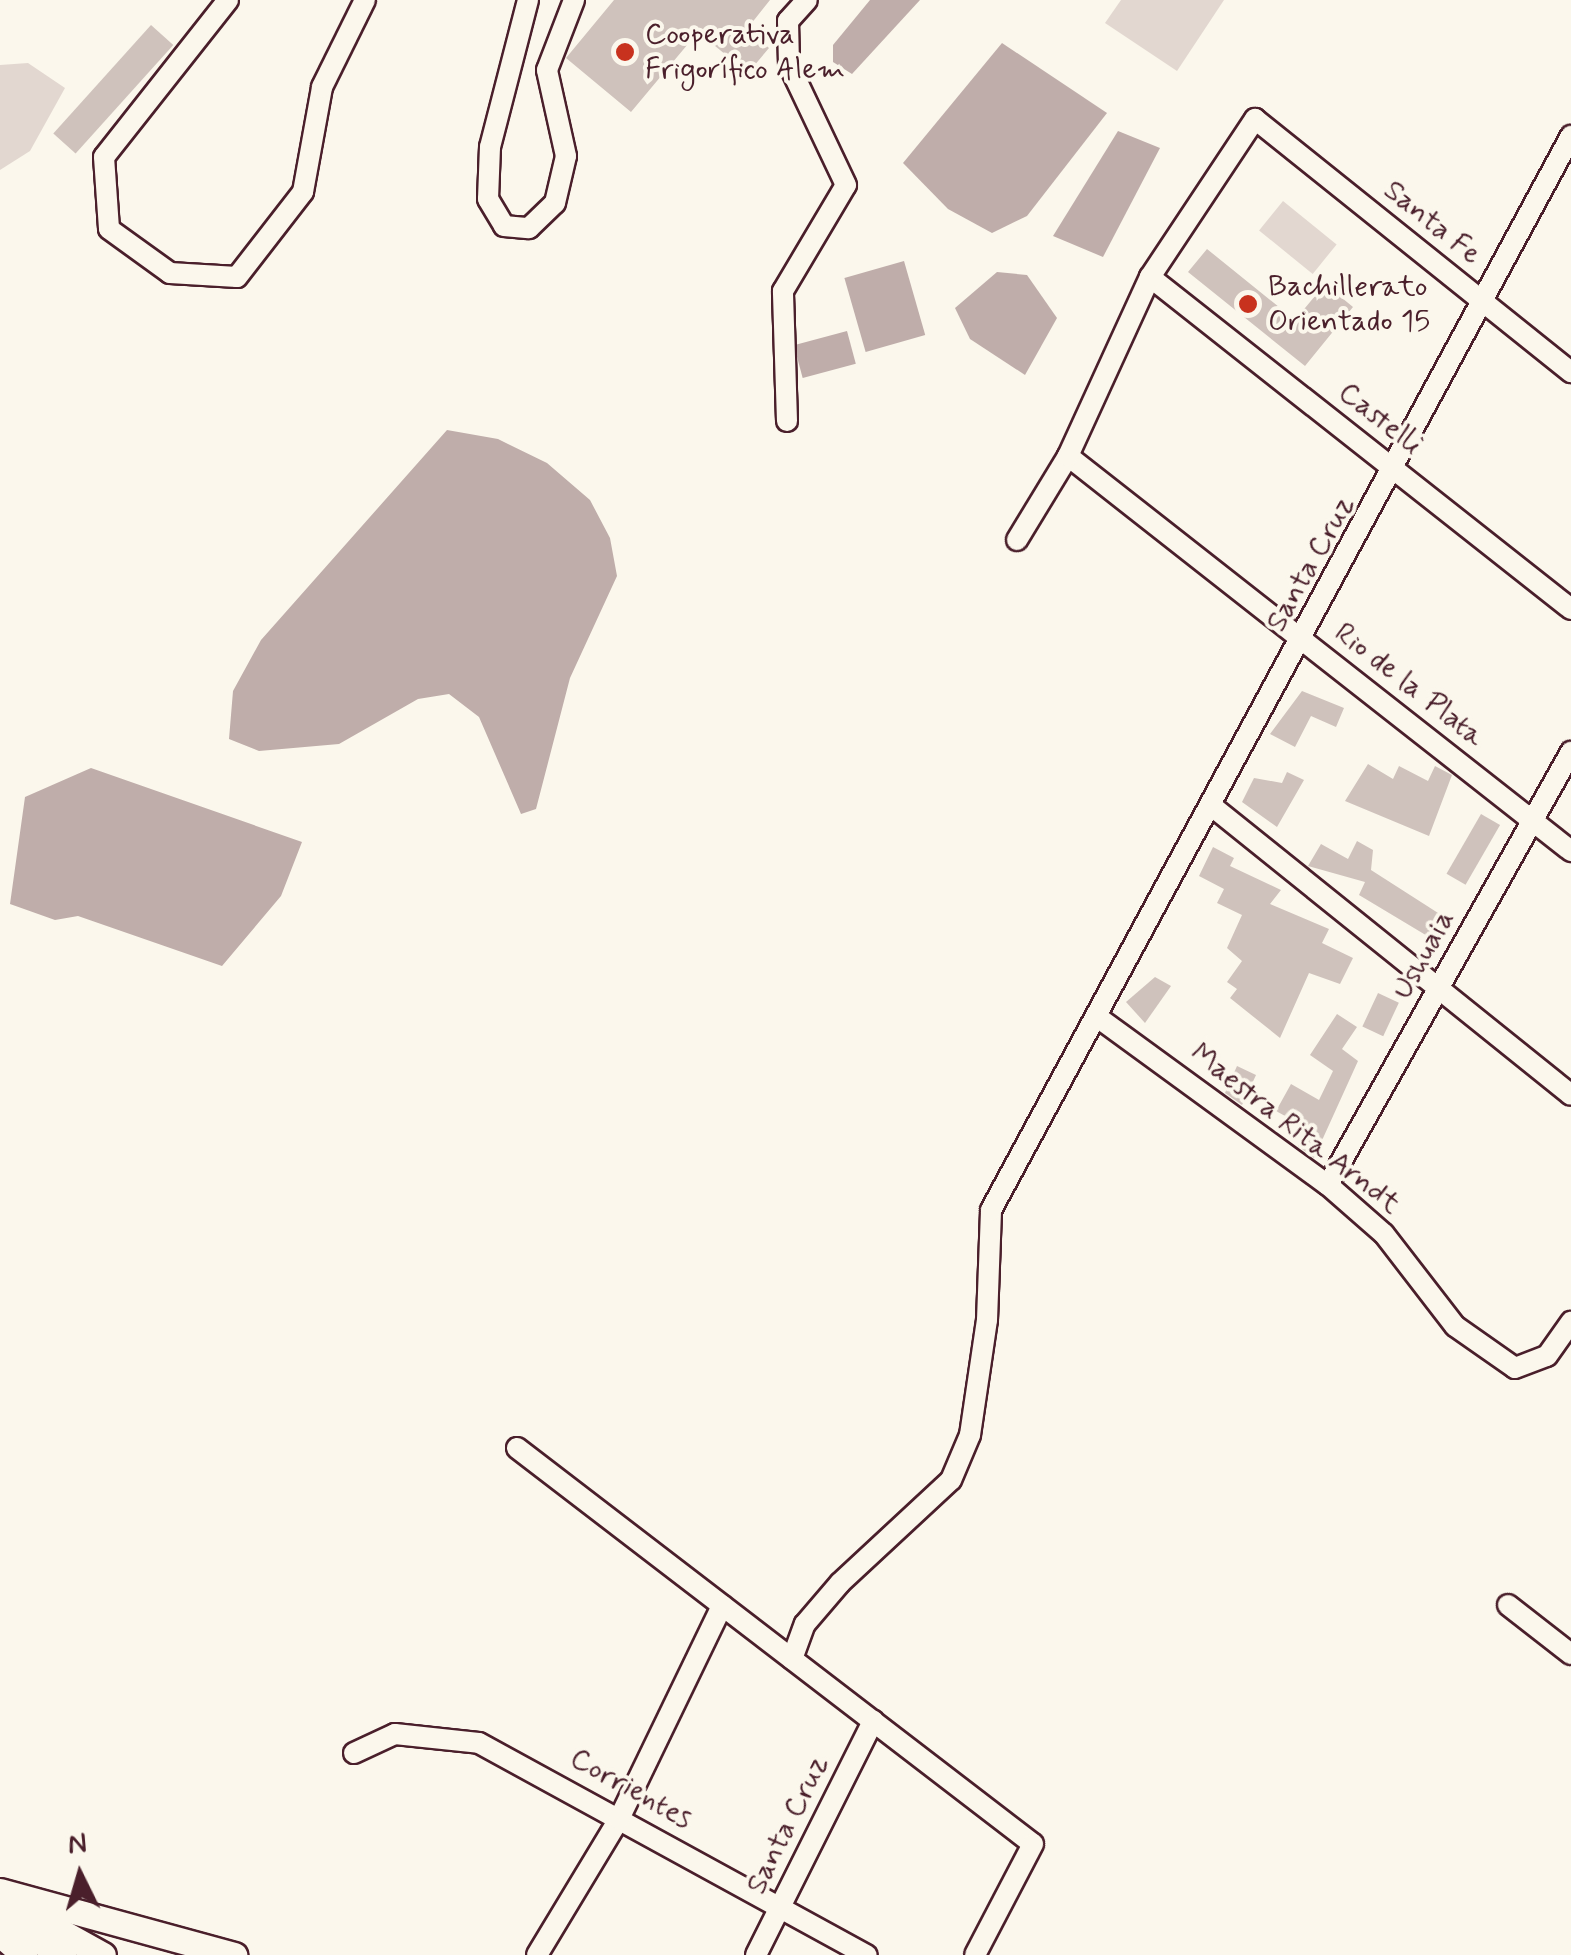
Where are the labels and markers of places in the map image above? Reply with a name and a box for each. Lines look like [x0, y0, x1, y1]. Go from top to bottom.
place label: Cooperativa Frigorífico Alem [645, 17, 846, 88]
marker: Cooperativa Frigorífico Alem [614, 41, 636, 63]
place label: Bachillerato Orientado 15 [1268, 269, 1430, 340]
marker: Bachillerato Orientado 15 [1237, 293, 1259, 315]

